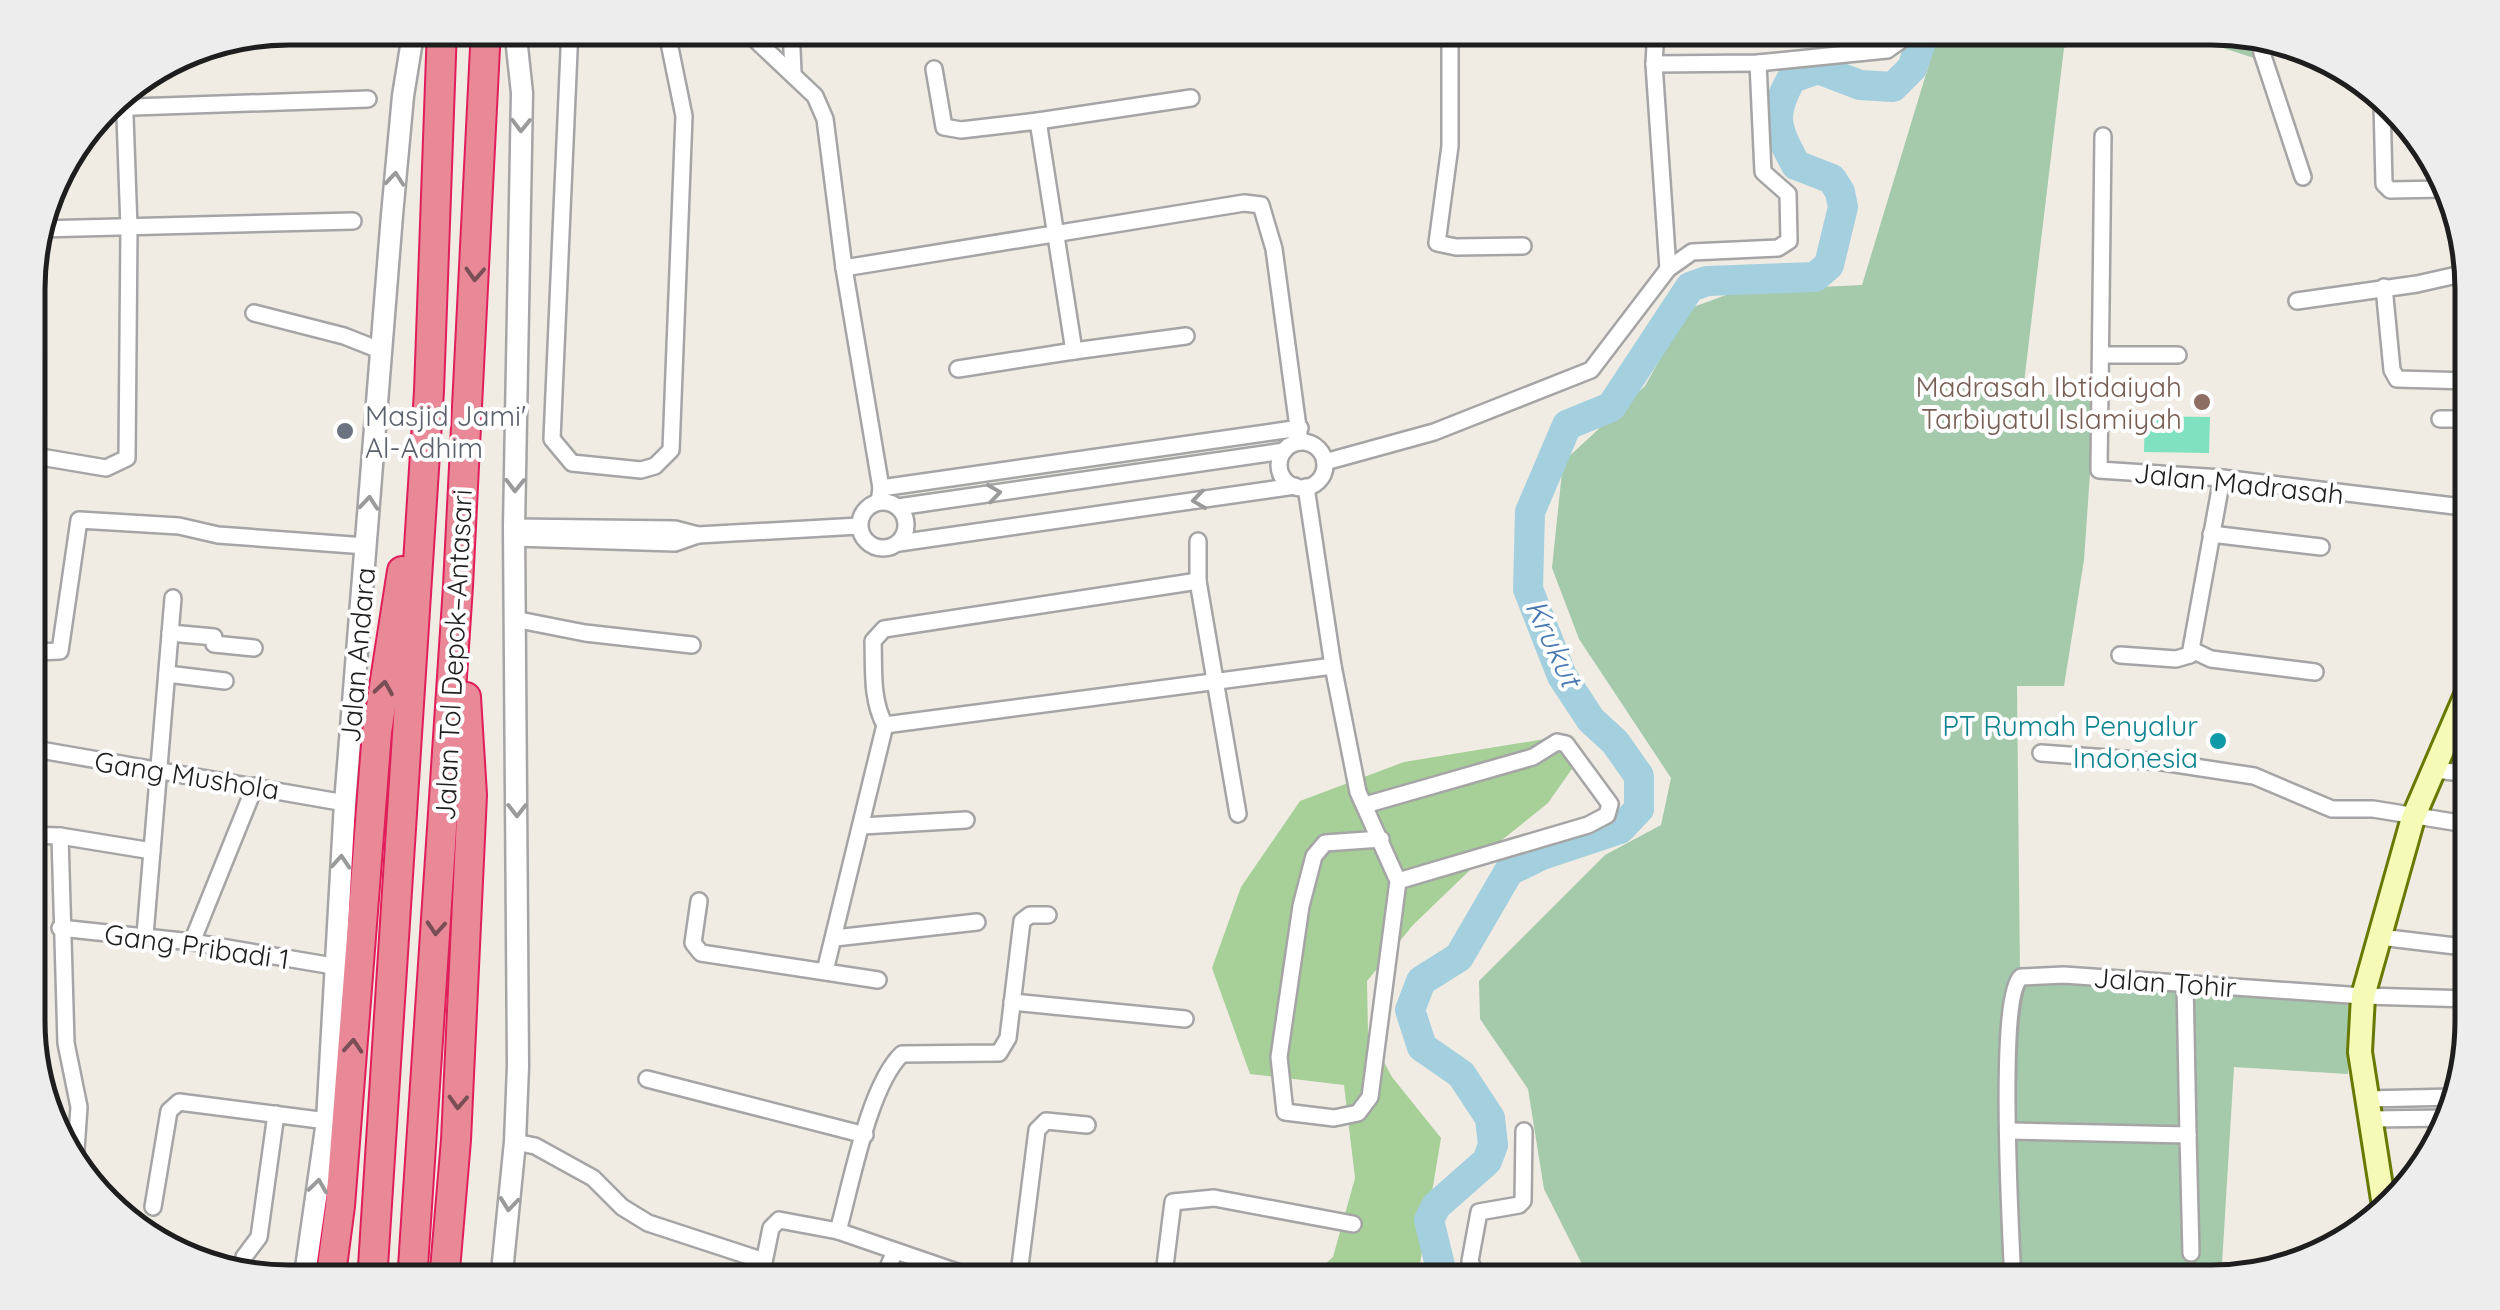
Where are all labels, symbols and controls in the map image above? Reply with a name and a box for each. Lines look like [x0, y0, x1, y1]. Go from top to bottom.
one-way arrow [510, 118, 532, 133]
one-way arrow [384, 171, 406, 187]
one-way arrow [465, 266, 486, 282]
place label: Madrasah Ibtidaiyah Tarbiyatul Islamiyah [1915, 369, 2182, 436]
marker: Madrasah Ibtidaiyah Tarbiyatul Islamiyah [2191, 391, 2213, 413]
place label: Masjid Jami' Al-Adhim [365, 398, 526, 465]
marker: Masjid Jami' Al-Adhim [334, 420, 356, 442]
street label: Jalan Madrasah [2132, 455, 2346, 511]
one-way arrow [504, 478, 526, 493]
one-way arrow [986, 484, 1003, 505]
street label: Jalan Tol Depok–Antasari [427, 488, 479, 822]
one-way arrow [1190, 489, 1206, 510]
one-way arrow [358, 495, 380, 511]
street label: Jalan Andara [332, 566, 382, 744]
water label: Krukut [1517, 593, 1592, 695]
one-way arrow [373, 679, 394, 696]
place label: PT Rumah Penyalur Indonesia [1942, 708, 2198, 775]
marker: PT Rumah Penyalur Indonesia [2207, 730, 2229, 752]
street label: Gang Mushola [92, 743, 282, 807]
one-way arrow [506, 802, 528, 818]
one-way arrow [330, 854, 351, 870]
street label: Gang Pribadi 1 [102, 916, 292, 976]
one-way arrow [426, 920, 448, 936]
street label: Jalan Tohir [2092, 960, 2238, 1004]
one-way arrow [342, 1038, 363, 1054]
one-way arrow [448, 1095, 469, 1111]
one-way arrow [306, 1178, 327, 1194]
one-way arrow [499, 1197, 520, 1213]

